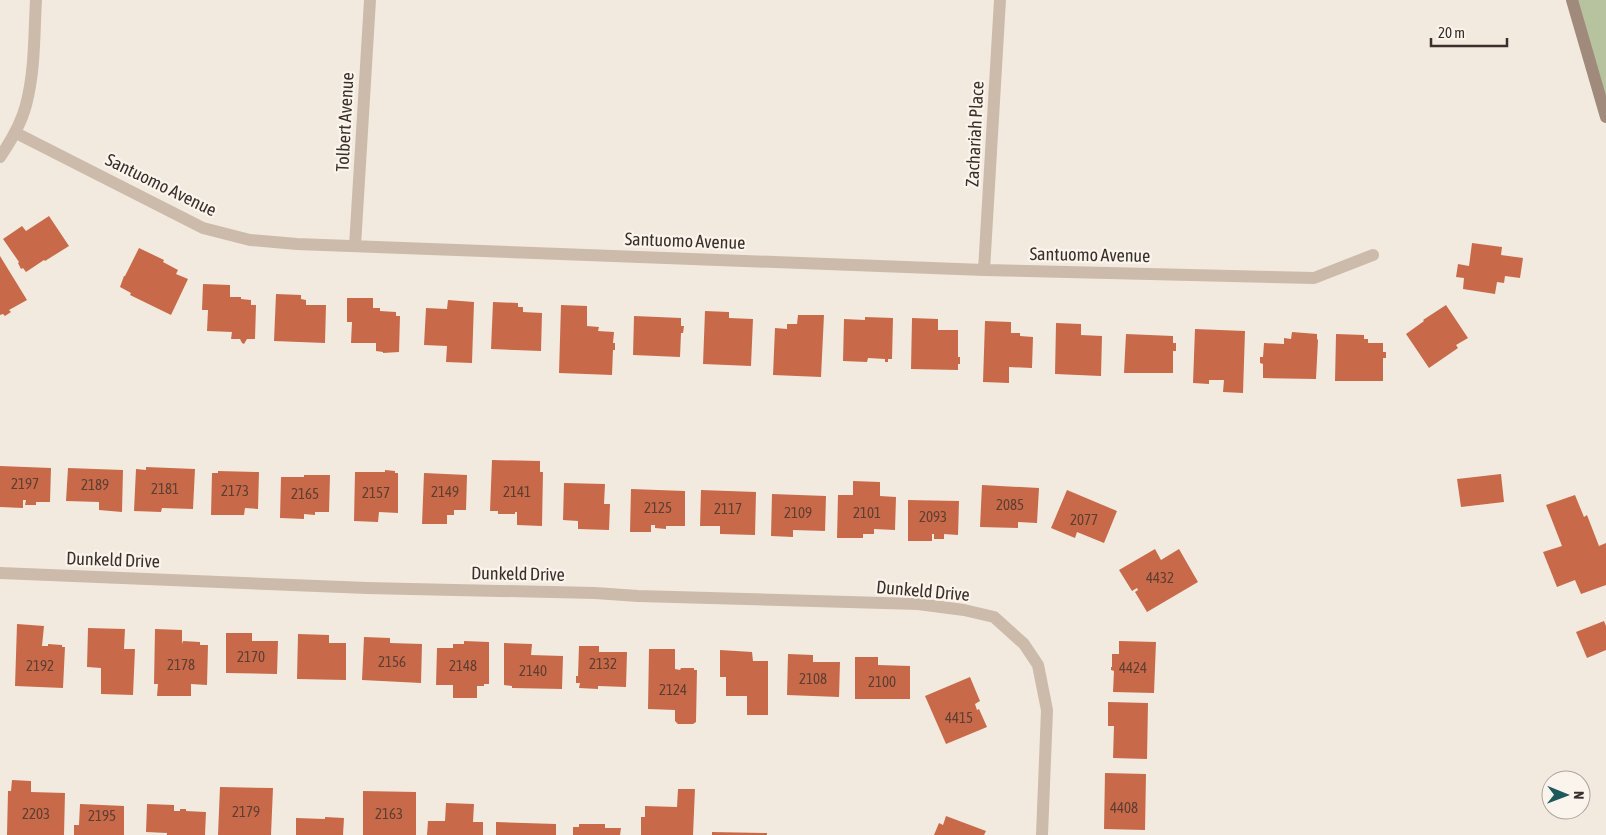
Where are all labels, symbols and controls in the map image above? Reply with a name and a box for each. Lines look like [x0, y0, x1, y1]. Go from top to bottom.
scale bar [1431, 15, 1507, 47]
text: 20 m [1438, 24, 1465, 41]
street label: Tolbert Avenue [331, 72, 358, 172]
street label: Zachariah Place [961, 80, 988, 187]
street label: Santuomo Avenue [102, 149, 220, 220]
street label: Santuomo Avenue [624, 228, 746, 253]
street label: Santuomo Avenue [1029, 243, 1151, 266]
house number: 2197 [11, 475, 39, 492]
house number: 2189 [81, 476, 109, 493]
house number: 2181 [151, 480, 179, 497]
house number: 2173 [221, 482, 249, 499]
house number: 2149 [431, 483, 459, 500]
house number: 2141 [503, 483, 531, 500]
house number: 2157 [362, 484, 390, 501]
house number: 2165 [291, 485, 319, 502]
house number: 2085 [996, 496, 1024, 513]
house number: 2125 [644, 499, 672, 516]
house number: 2117 [714, 500, 742, 517]
house number: 2109 [784, 504, 812, 521]
house number: 2101 [853, 504, 881, 521]
house number: 2093 [919, 508, 947, 525]
house number: 2077 [1070, 511, 1098, 528]
street label: Dunkeld Drive [66, 547, 160, 572]
street label: Dunkeld Drive [471, 562, 565, 585]
house number: 4432 [1146, 569, 1174, 586]
street label: Dunkeld Drive [875, 576, 971, 605]
house number: 2170 [237, 648, 265, 665]
house number: 2156 [378, 653, 406, 670]
house number: 2132 [589, 655, 617, 672]
house number: 2178 [167, 656, 195, 673]
house number: 2192 [26, 657, 54, 674]
house number: 2148 [449, 657, 477, 674]
house number: 4424 [1119, 659, 1147, 676]
house number: 2140 [519, 662, 547, 679]
house number: 2108 [799, 670, 827, 687]
house number: 2100 [868, 673, 896, 690]
house number: 2124 [659, 681, 687, 698]
house number: 4415 [945, 709, 973, 726]
north arrow [1541, 770, 1591, 820]
text: N [1571, 791, 1587, 799]
house number: 4408 [1110, 799, 1138, 816]
house number: 2179 [232, 803, 260, 820]
house number: 2203 [22, 805, 50, 822]
house number: 2163 [375, 805, 403, 822]
house number: 2195 [88, 807, 116, 824]

